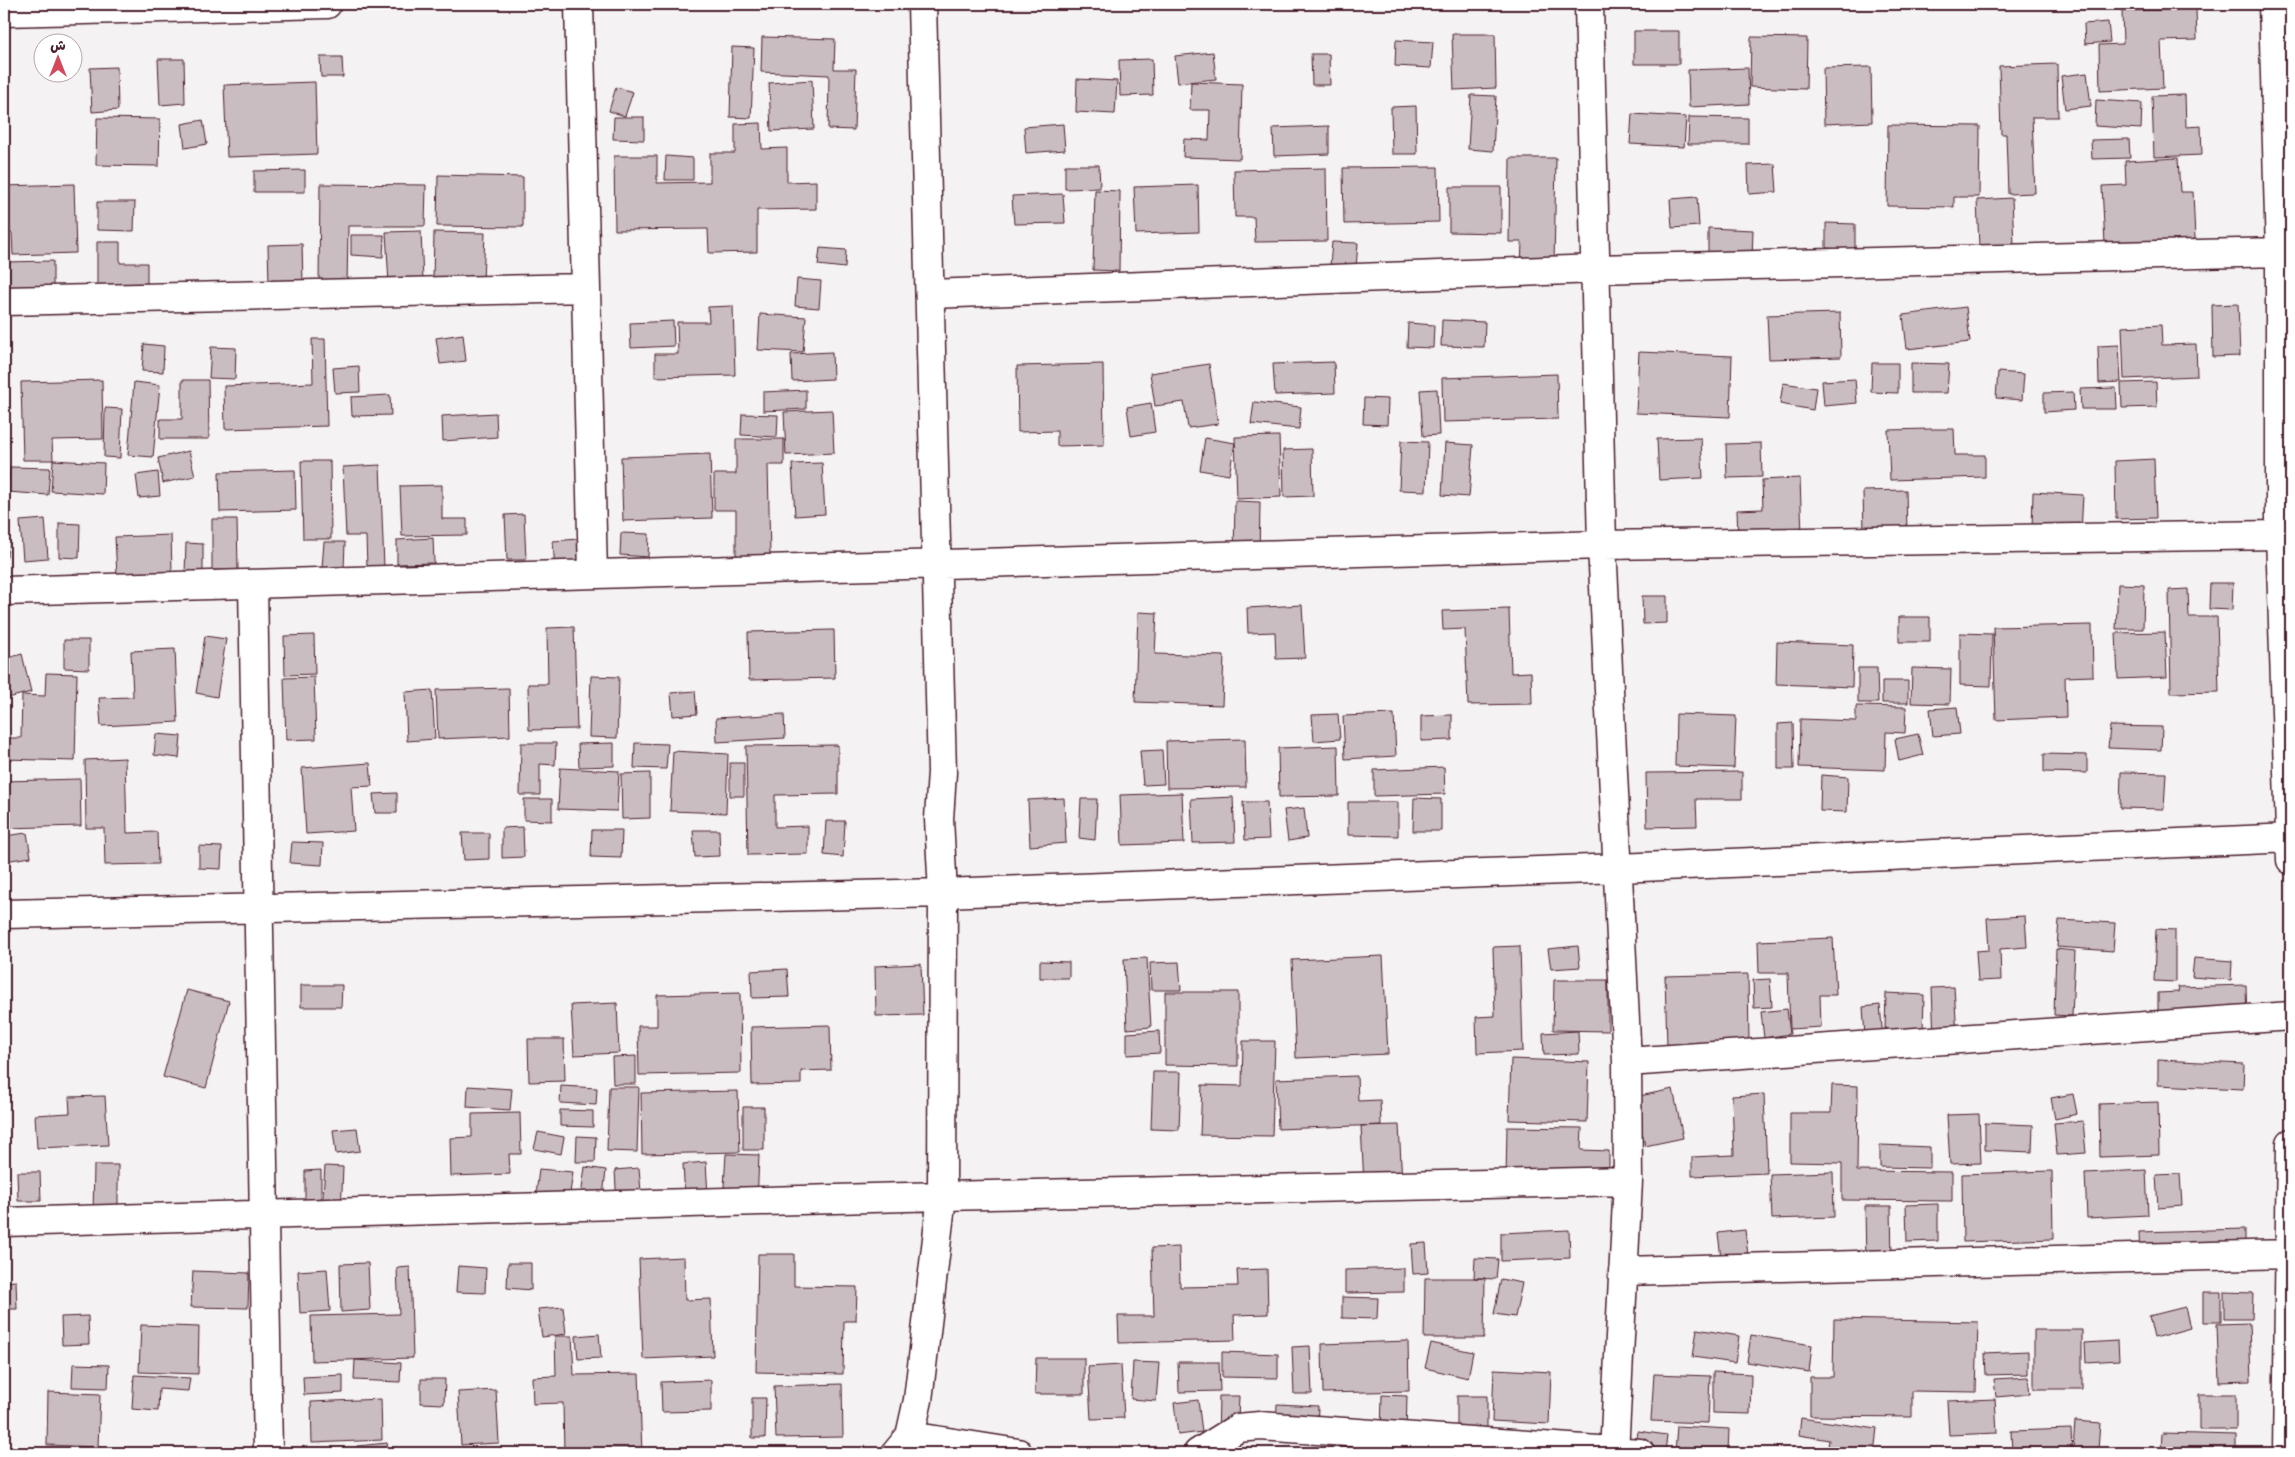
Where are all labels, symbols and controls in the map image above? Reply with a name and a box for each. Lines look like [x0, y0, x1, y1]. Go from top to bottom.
north arrow [32, 32, 82, 82]
text: ش [50, 39, 66, 56]

